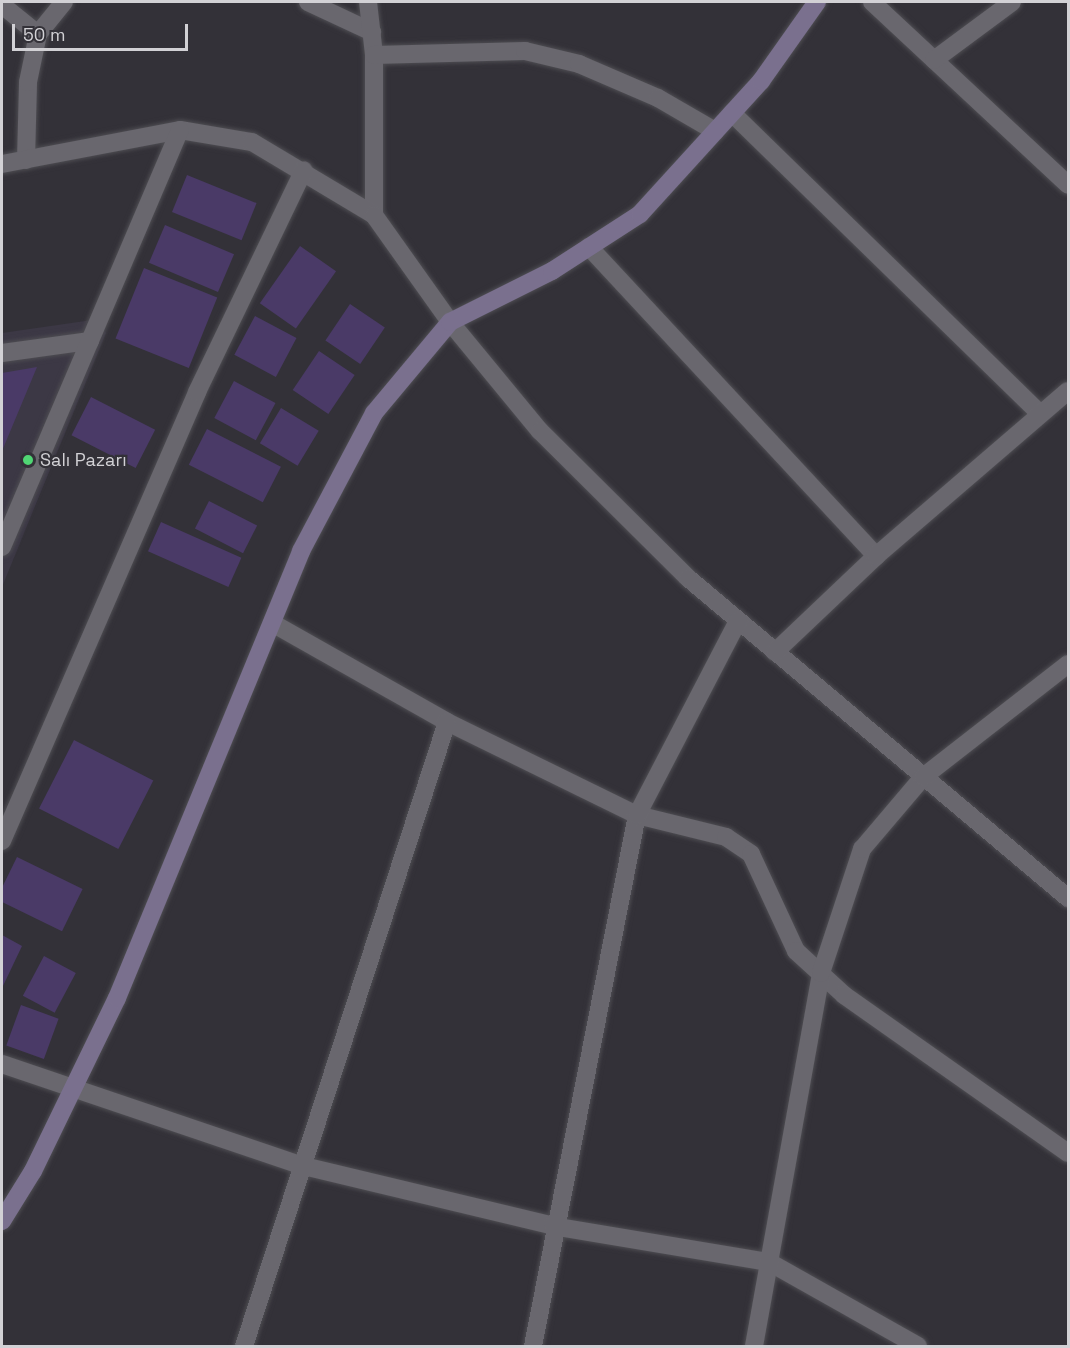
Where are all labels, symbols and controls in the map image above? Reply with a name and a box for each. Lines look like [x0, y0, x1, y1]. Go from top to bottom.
scale bar [15, 12, 190, 50]
text: 50 m [23, 23, 65, 46]
place label: Salı Pazarı [40, 449, 127, 471]
marker: Salı Pazarı [21, 453, 35, 467]

